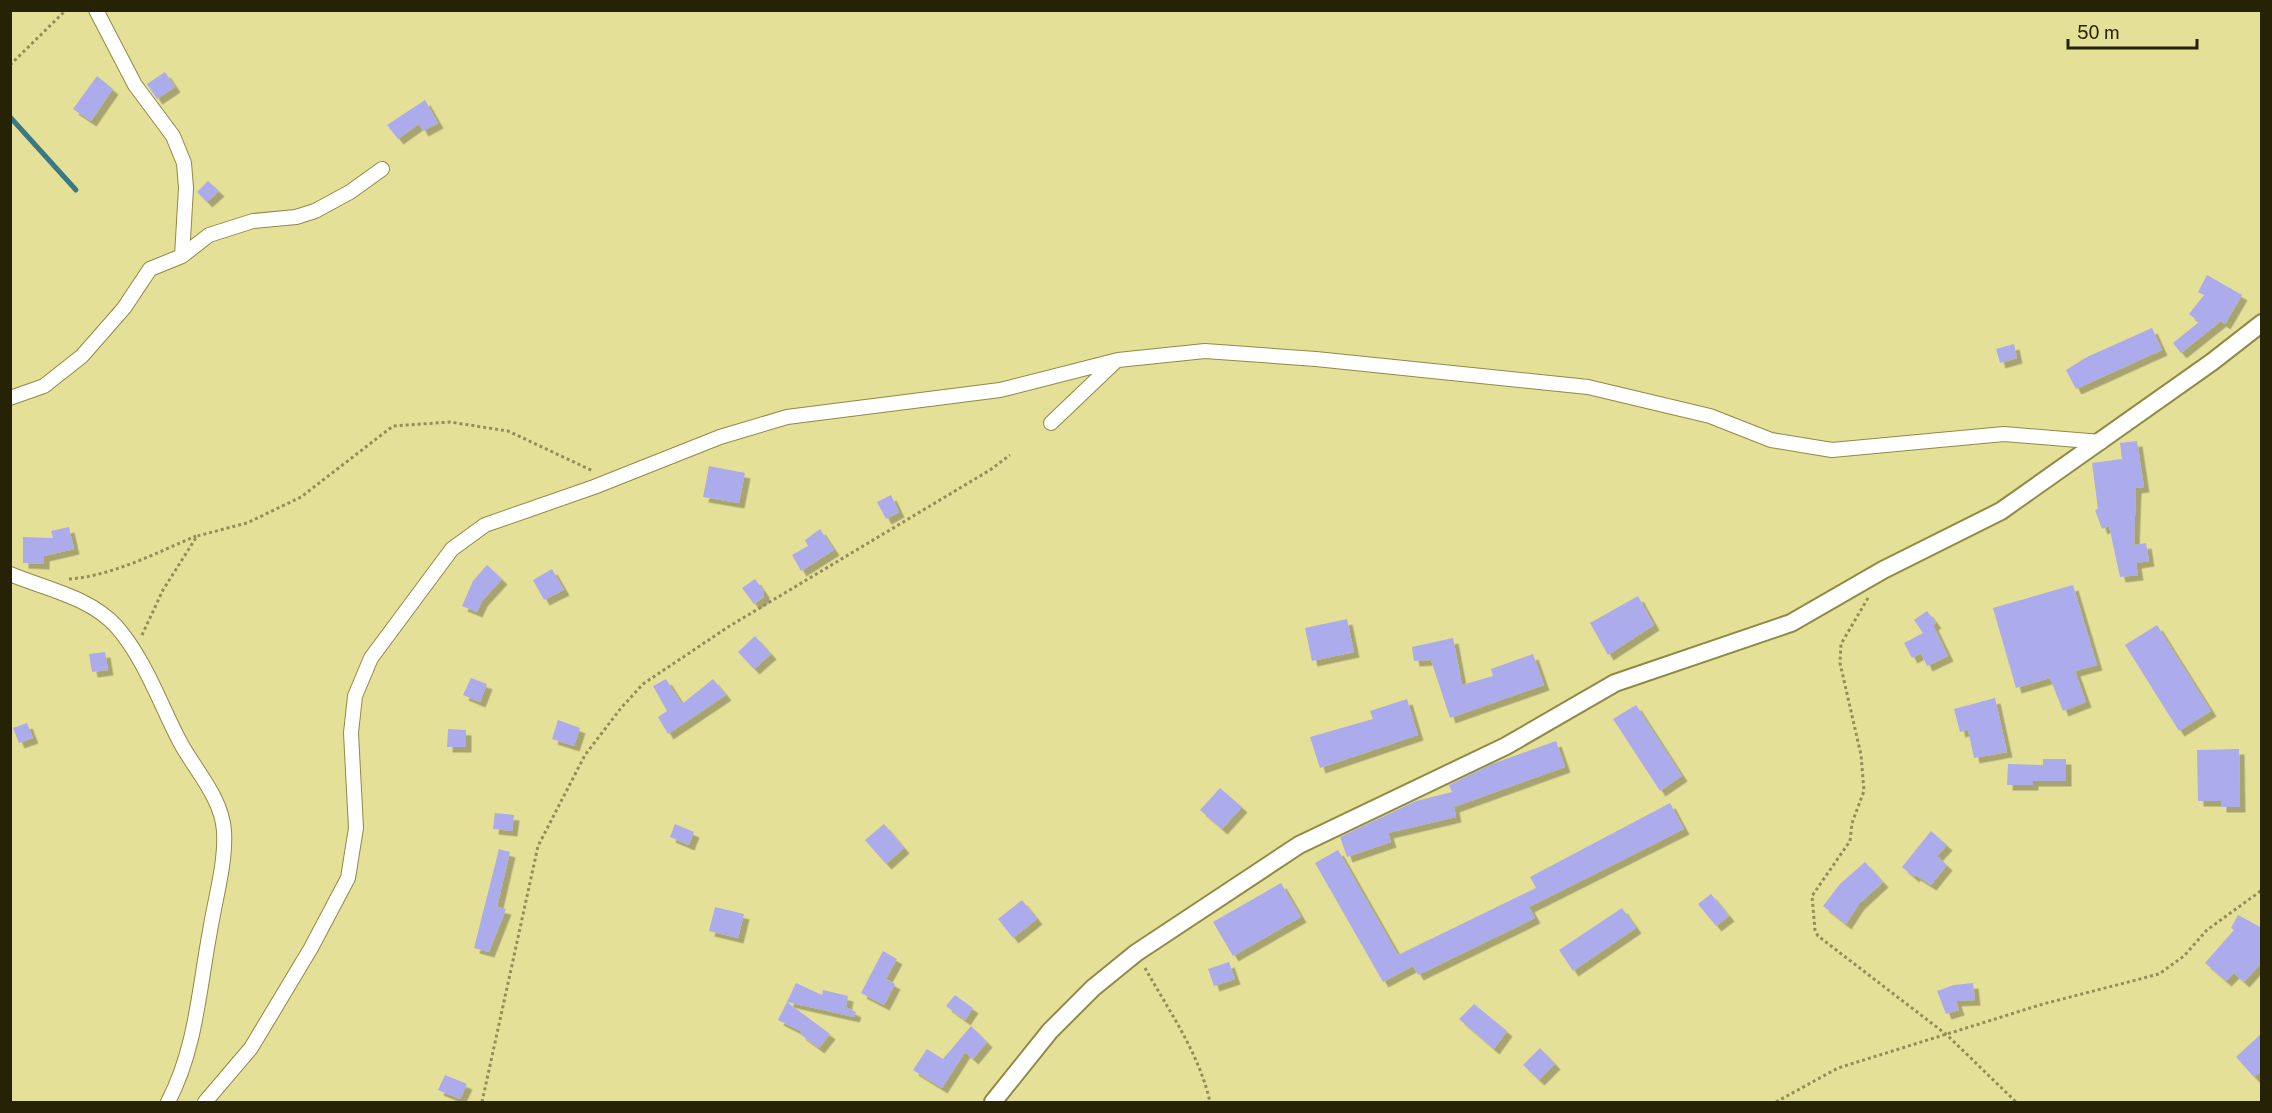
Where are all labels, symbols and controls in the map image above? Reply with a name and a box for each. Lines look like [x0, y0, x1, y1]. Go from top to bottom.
scale bar [2068, 12, 2197, 50]
text: 50 m [2077, 22, 2120, 43]

